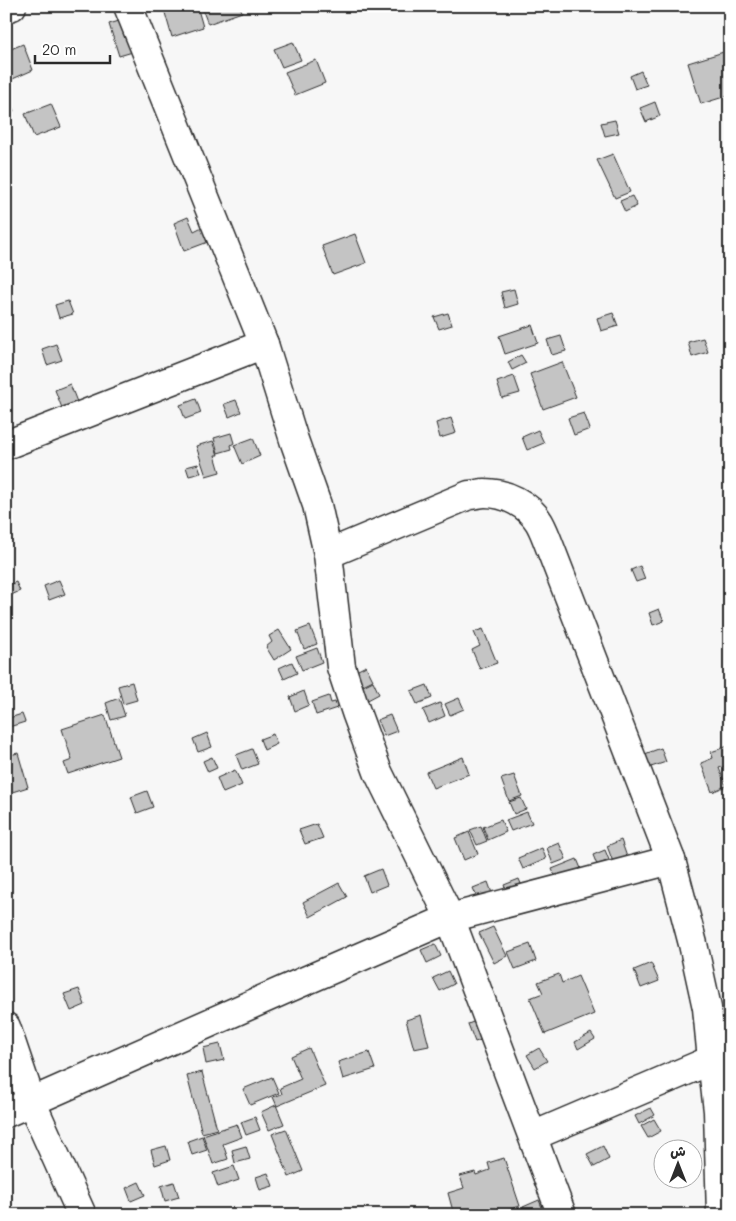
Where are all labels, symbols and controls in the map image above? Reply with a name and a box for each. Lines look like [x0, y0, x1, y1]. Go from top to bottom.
scale bar [35, 32, 110, 64]
text: 20 m [42, 39, 76, 59]
north arrow [654, 1138, 704, 1188]
text: ش [670, 1141, 686, 1160]

